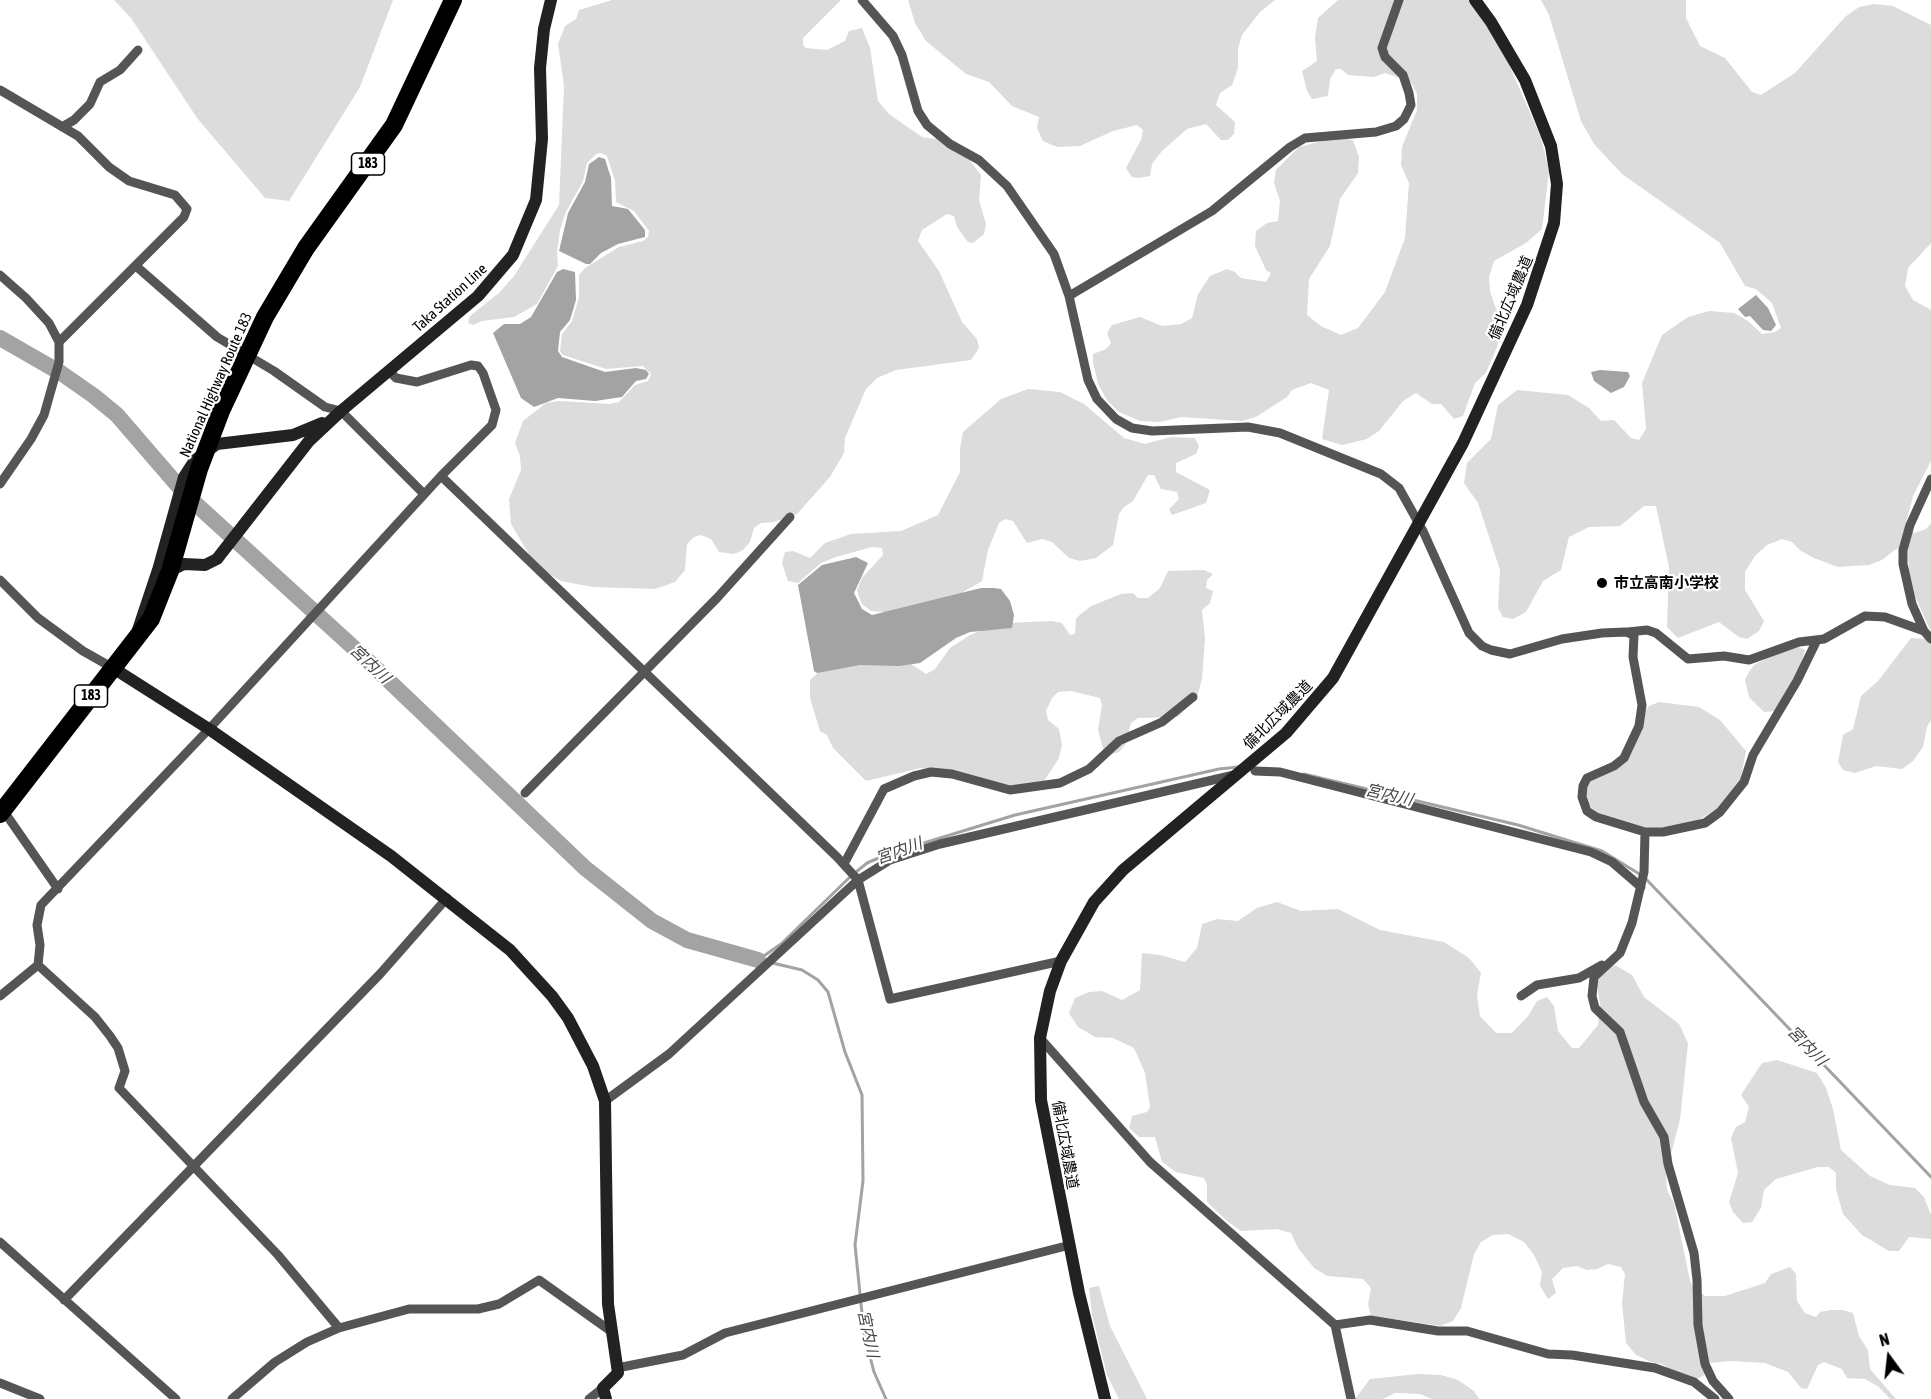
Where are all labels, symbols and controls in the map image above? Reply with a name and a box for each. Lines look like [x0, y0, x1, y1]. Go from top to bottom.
road number: 183 [352, 153, 385, 175]
street label: 備北広域農道 [1485, 253, 1537, 343]
street label: Taka Station Line [409, 260, 491, 336]
street label: National Highway Route 183 [176, 310, 256, 460]
place label: 市立高南小学校 [1614, 574, 1719, 592]
marker: 市立高南小学校 [1595, 576, 1609, 590]
water label: 宮内川 [346, 641, 394, 687]
street label: 備北広域農道 [1240, 677, 1316, 753]
road number: 183 [74, 685, 107, 707]
water label: 宮内川 [1363, 780, 1415, 810]
water label: 宮内川 [873, 834, 925, 868]
water label: 宮内川 [1783, 1022, 1831, 1070]
street label: 備北広域農道 [1048, 1099, 1082, 1191]
water label: 宮内川 [854, 1309, 882, 1359]
north arrow [1859, 1327, 1919, 1387]
text: N [1877, 1330, 1891, 1350]

